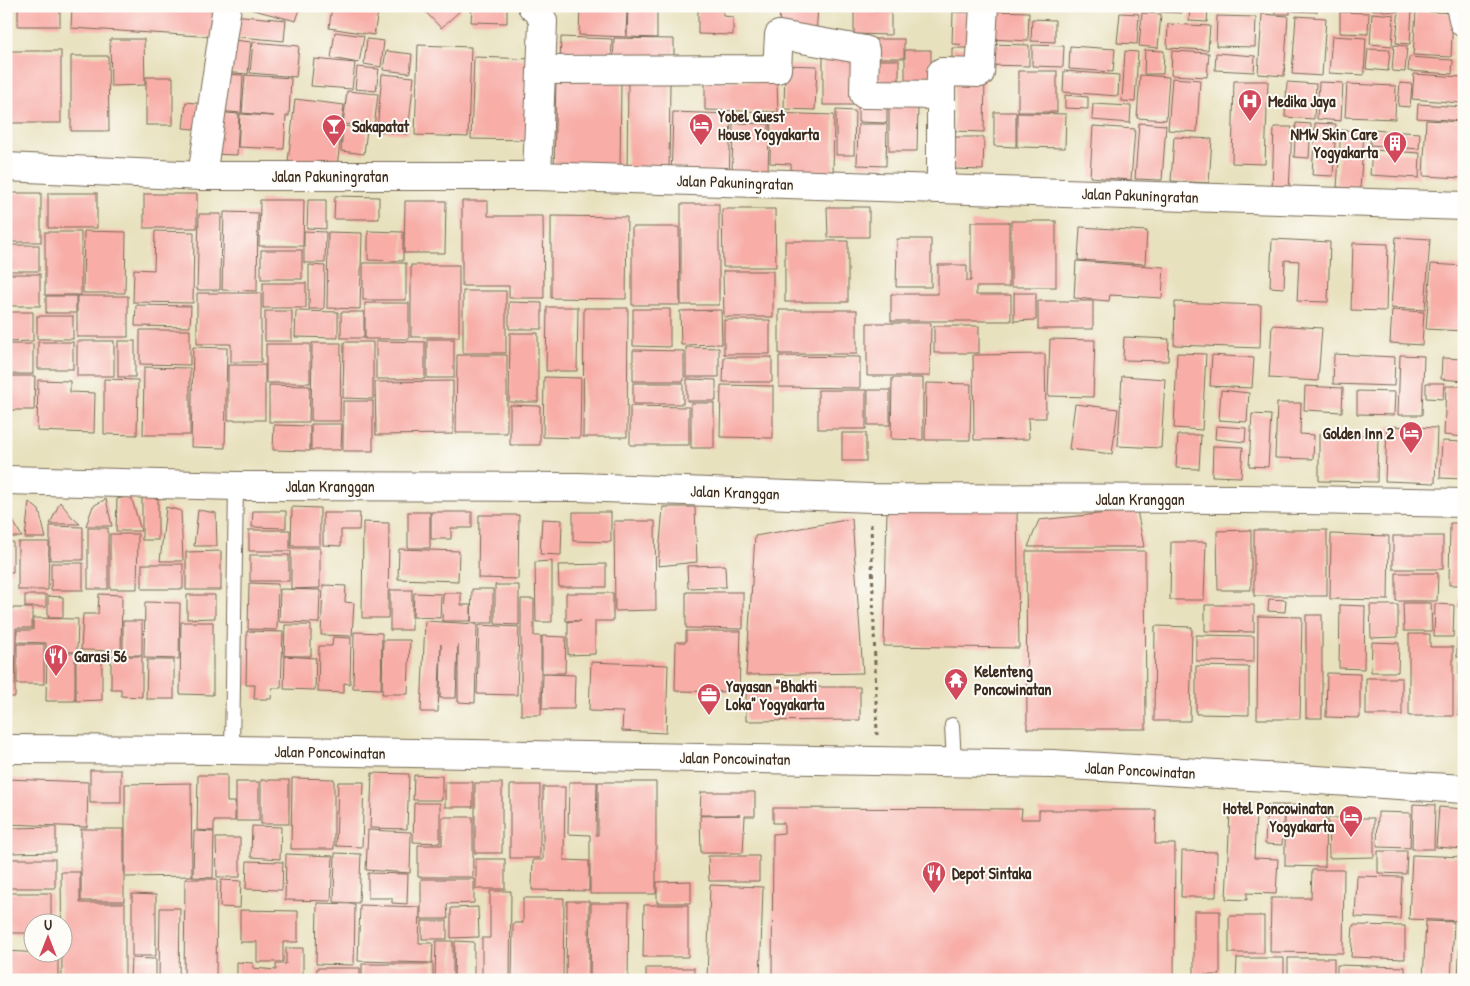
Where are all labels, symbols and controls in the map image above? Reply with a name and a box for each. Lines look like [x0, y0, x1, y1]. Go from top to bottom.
hospital icon: Medika Jaya [1237, 88, 1263, 122]
place label: Medika Jaya [1268, 90, 1336, 113]
place label: Yobel Guest House Yogyakarta [718, 105, 820, 146]
hotel icon: Yobel Guest House Yogyakarta [688, 112, 714, 146]
bar icon: Sakapatat [321, 113, 347, 147]
place label: Sakapatat [352, 115, 409, 138]
place label: NMW Skin Care Yogyakarta [1290, 123, 1379, 164]
building icon: NMW Skin Care Yogyakarta [1382, 130, 1408, 164]
street label: Jalan Pakuningratan [271, 165, 389, 187]
street label: Jalan Pakuningratan [676, 169, 794, 195]
street label: Jalan Pakuningratan [1081, 182, 1199, 208]
hotel icon: Golden Inn 2 [1398, 420, 1424, 454]
place label: Golden Inn 2 [1323, 422, 1395, 444]
street label: Jalan Kranggan [285, 475, 375, 497]
street label: Jalan Kranggan [690, 479, 780, 505]
street label: Jalan Kranggan [1095, 488, 1185, 510]
restaurant icon: Garasi 56 [43, 643, 69, 677]
place label: Garasi 56 [74, 645, 128, 667]
place label: Kelenteng Poncowinatan [974, 660, 1052, 700]
temple icon: Kelenteng Poncowinatan [943, 667, 969, 701]
place label: Yayasan "Bhakti Loka" Yogyakarta [726, 675, 825, 716]
office icon: Yayasan "Bhakti Loka" Yogyakarta [696, 682, 722, 716]
street label: Jalan Poncowinatan [274, 740, 386, 764]
street label: Jalan Poncowinatan [679, 746, 791, 770]
street label: Jalan Poncowinatan [1084, 756, 1196, 784]
place label: Hotel Poncowinatan Yogyakarta [1223, 797, 1335, 838]
hotel icon: Hotel Poncowinatan Yogyakarta [1338, 804, 1364, 838]
restaurant icon: Depot Sintaka [921, 860, 947, 894]
place label: Depot Sintaka [952, 862, 1032, 885]
north arrow [22, 914, 72, 964]
text: U [44, 915, 52, 934]

